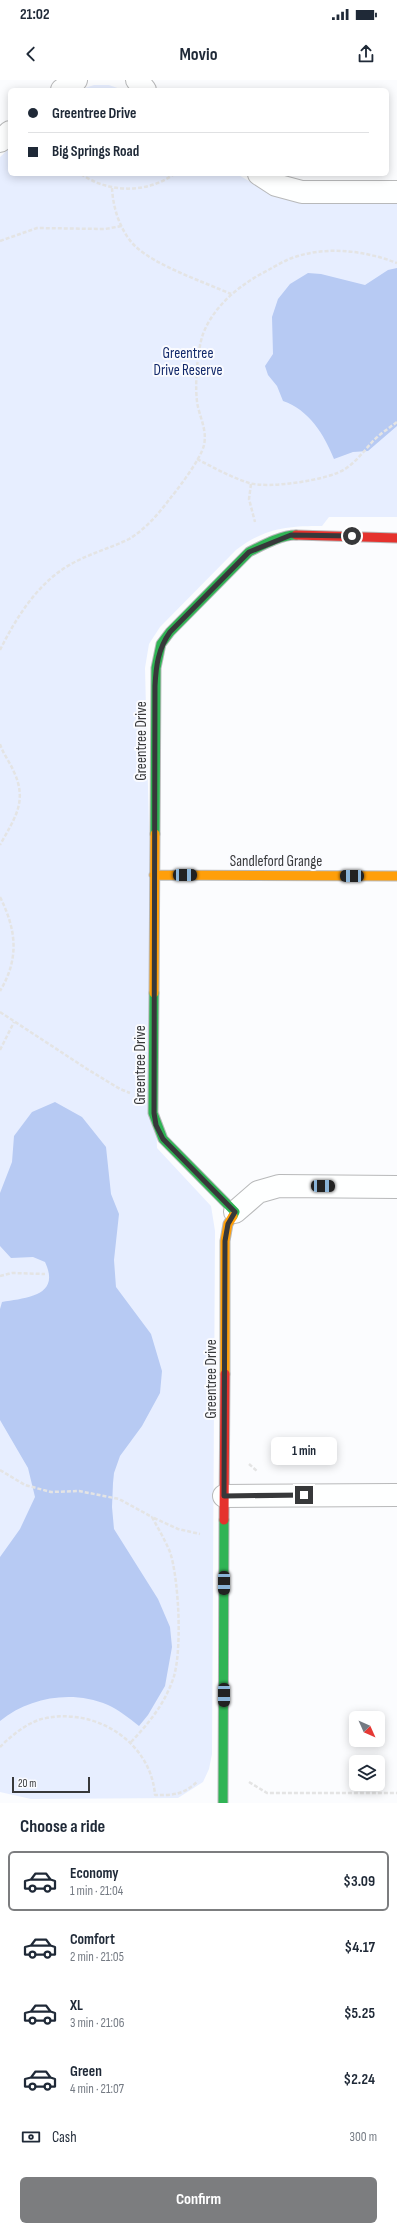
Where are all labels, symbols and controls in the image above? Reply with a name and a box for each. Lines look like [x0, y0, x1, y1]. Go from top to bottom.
text: 21:02 [20, 5, 50, 24]
icon: back [20, 43, 42, 65]
icon: share [355, 43, 377, 65]
text: Movio [179, 44, 218, 65]
text: Greentree Drive [52, 104, 137, 123]
text: Big Springs Road [52, 142, 139, 161]
park label: Greentree Drive Reserve [154, 344, 222, 380]
route start [343, 527, 361, 545]
street label: Greentree Drive [132, 701, 151, 781]
street label: Sandleford Grange [230, 852, 322, 871]
car [173, 869, 197, 881]
car [340, 870, 364, 882]
street label: Greentree Drive [131, 1025, 150, 1105]
car [311, 1180, 335, 1192]
street label: Greentree Drive [202, 1339, 221, 1419]
callout: 1 min [271, 1437, 337, 1465]
text: 1 min [292, 1443, 316, 1459]
route end [295, 1486, 313, 1504]
car [218, 1571, 230, 1595]
car [218, 1683, 230, 1707]
north arrow [349, 1711, 385, 1747]
map controls [349, 1711, 385, 1791]
button: layers [349, 1755, 385, 1791]
scale bar [12, 1775, 90, 1794]
text: 20 m [18, 1777, 36, 1790]
text: Choose a ride [20, 1816, 105, 1837]
icon: car [22, 1863, 58, 1899]
text: Economy [70, 1864, 119, 1883]
text: $3.09 [343, 1872, 375, 1891]
text: 1 min · 21:04 [70, 1883, 123, 1899]
icon: car [22, 1929, 58, 1965]
text: Comfort [70, 1930, 115, 1949]
text: $4.17 [344, 1938, 375, 1957]
text: 2 min · 21:05 [70, 1949, 124, 1965]
icon: car [22, 1995, 58, 2031]
text: XL [70, 1996, 83, 2015]
text: $5.25 [344, 2004, 375, 2023]
text: 3 min · 21:06 [70, 2015, 124, 2031]
icon: car [22, 2061, 58, 2097]
text: Green [70, 2062, 102, 2081]
text: $2.24 [344, 2070, 375, 2089]
text: 4 min · 21:07 [70, 2081, 124, 2097]
icon: cash [20, 2126, 42, 2148]
text: Cash [52, 2128, 77, 2147]
text: 300 m [350, 2129, 377, 2145]
button: Confirm [20, 2177, 377, 2223]

